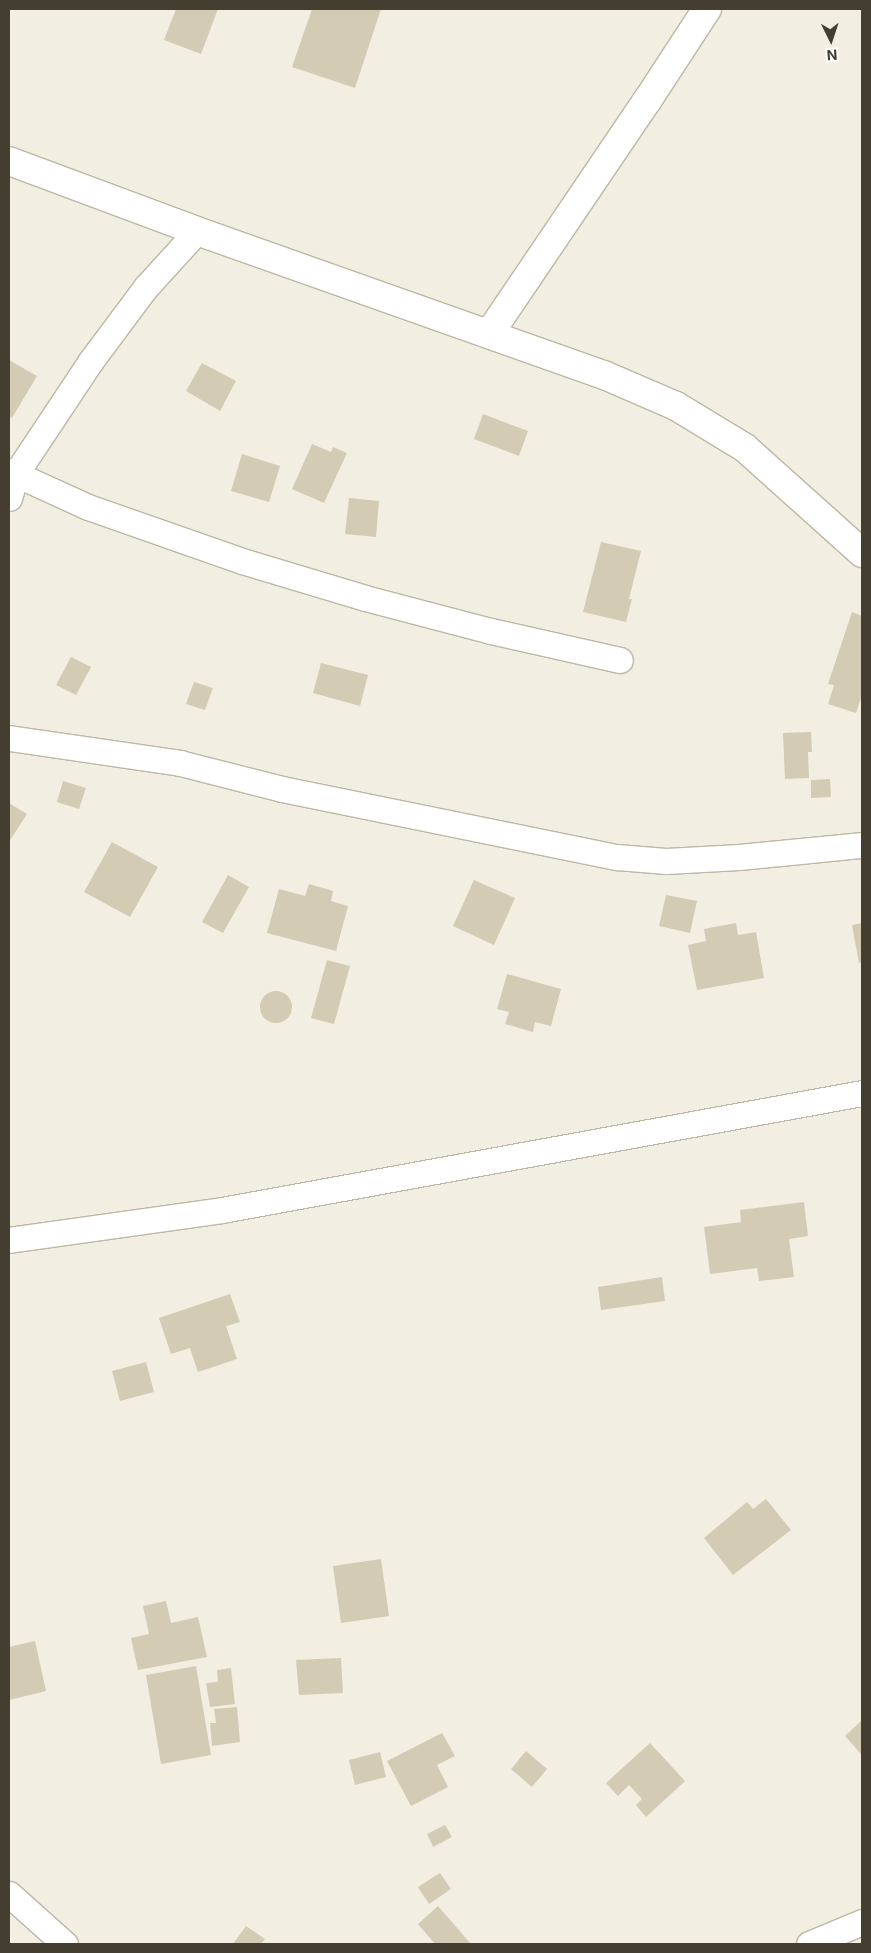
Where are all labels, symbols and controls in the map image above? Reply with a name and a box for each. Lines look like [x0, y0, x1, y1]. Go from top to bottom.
north arrow [806, 15, 856, 65]
text: N [826, 47, 838, 64]

